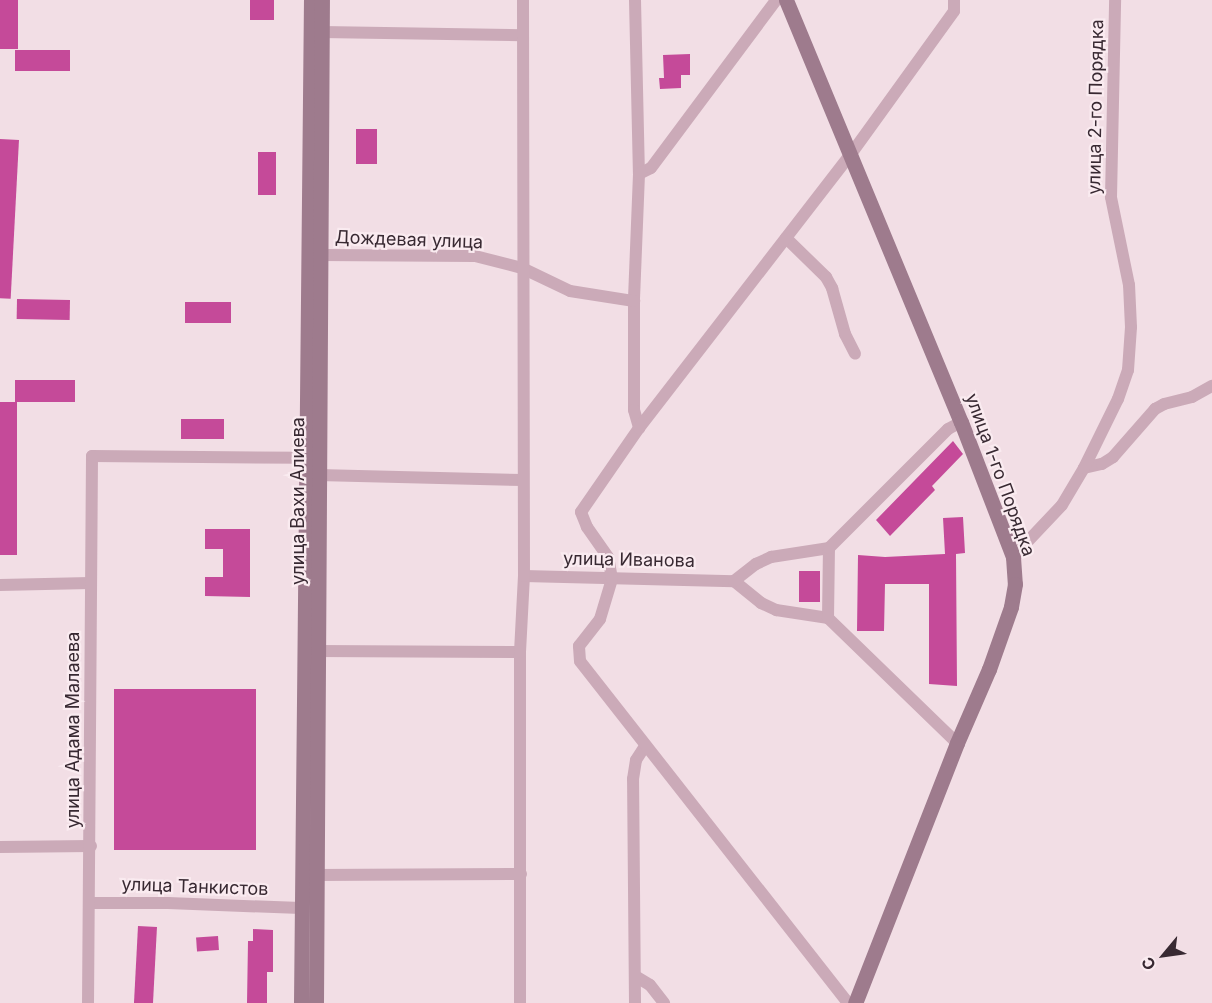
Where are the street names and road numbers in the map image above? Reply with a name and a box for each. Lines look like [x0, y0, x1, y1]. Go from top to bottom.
street label: улица 2-го Порядка [1084, 19, 1108, 195]
street label: Дождевая улица [335, 227, 483, 253]
street label: улица 1-го Порядка [961, 391, 1039, 559]
street label: улица Вахи Алиева [287, 417, 309, 585]
street label: улица Иванова [563, 548, 695, 572]
street label: улица Адама Малаева [62, 632, 84, 828]
street label: улица Танкистов [121, 874, 269, 900]

